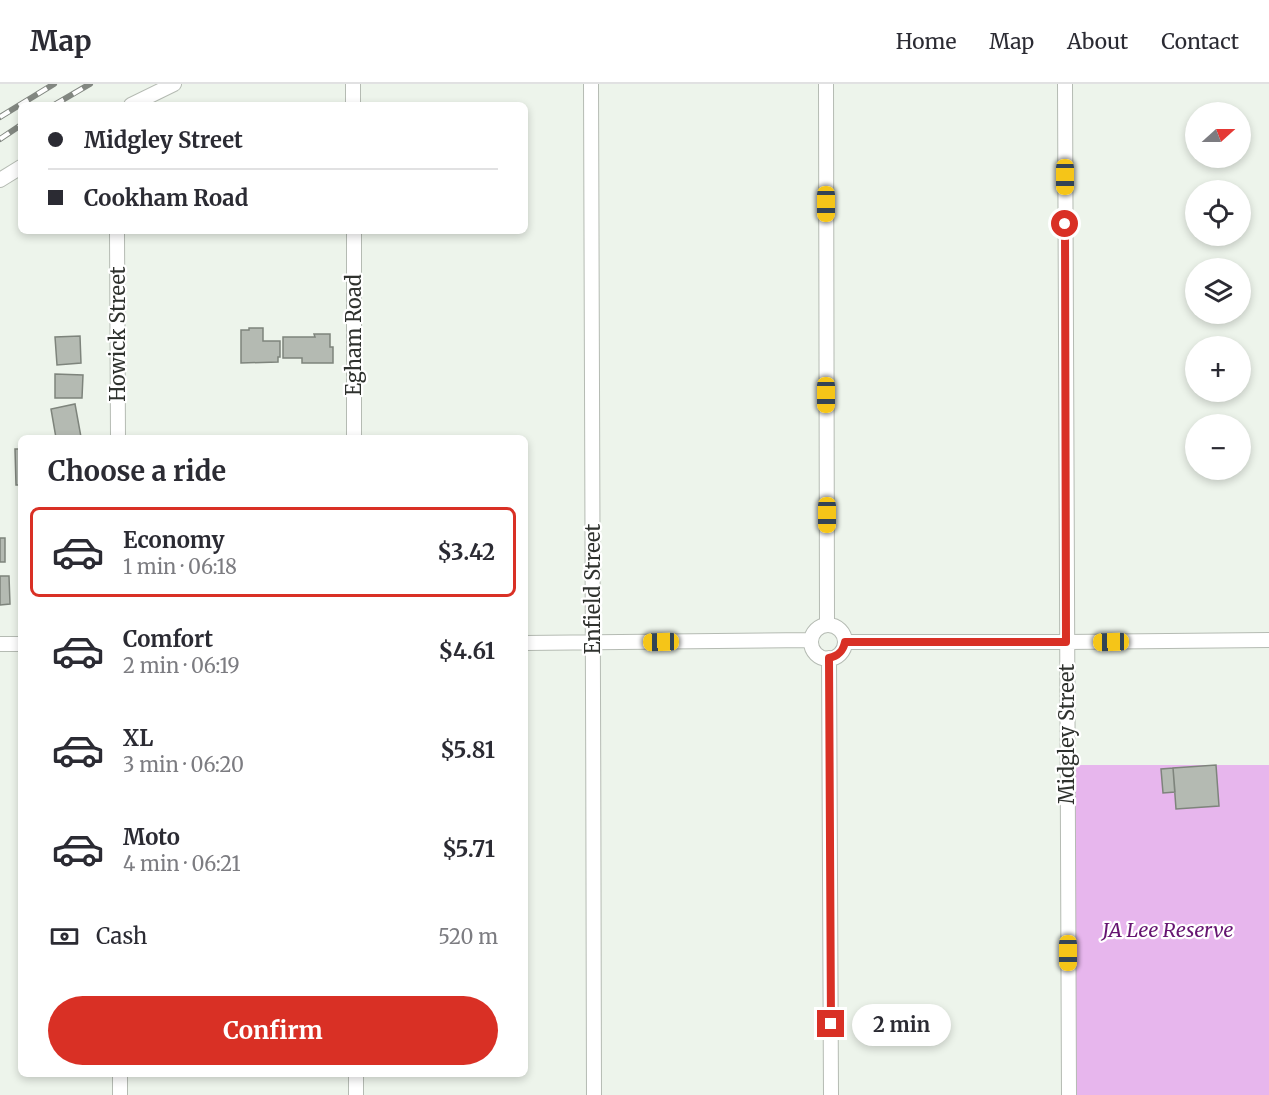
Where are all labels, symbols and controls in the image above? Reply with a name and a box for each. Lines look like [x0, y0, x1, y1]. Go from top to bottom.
text: Map [30, 23, 92, 59]
text: Home [896, 28, 956, 55]
text: Map [989, 28, 1034, 55]
text: About [1067, 28, 1128, 55]
text: Contact [1161, 28, 1239, 55]
north arrow [1185, 102, 1251, 168]
map controls [1185, 102, 1251, 480]
text: Midgley Street [84, 126, 243, 154]
car [1056, 159, 1074, 195]
button: locate [1185, 180, 1251, 246]
text: Cookham Road [84, 184, 248, 212]
car [817, 186, 835, 222]
route start [1051, 210, 1078, 237]
button: layers [1185, 258, 1251, 324]
street label: Howick Street [105, 266, 130, 402]
street label: Egham Road [341, 274, 366, 396]
button: + [1185, 336, 1251, 402]
car [817, 377, 835, 413]
button: − [1185, 414, 1251, 480]
text: Choose a ride [48, 454, 226, 488]
car [818, 497, 836, 533]
street label: Enfield Street [580, 523, 605, 654]
icon: car [51, 525, 105, 579]
text: Economy [123, 526, 224, 554]
text: $3.42 [437, 538, 495, 566]
text: 1 min · 06:18 [123, 554, 237, 579]
icon: car [51, 624, 105, 678]
text: Comfort [123, 625, 213, 653]
car [643, 633, 679, 651]
car [1093, 633, 1129, 651]
text: $4.61 [438, 637, 495, 665]
text: 2 min · 06:19 [123, 653, 240, 678]
street label: Midgley Street [1054, 664, 1079, 804]
icon: car [51, 723, 105, 777]
text: XL [123, 724, 153, 752]
text: $5.81 [440, 736, 495, 764]
text: 3 min · 06:20 [123, 752, 244, 777]
icon: car [51, 822, 105, 876]
text: Moto [123, 823, 180, 851]
text: $5.71 [442, 835, 495, 863]
text: 4 min · 06:21 [123, 851, 241, 876]
park label: JA Lee Reserve [1100, 917, 1234, 942]
icon: cash [48, 920, 81, 953]
text: Cash [96, 922, 147, 950]
text: 520 m [438, 924, 498, 949]
car [1059, 935, 1077, 971]
button: Confirm [48, 996, 498, 1065]
callout: 2 min [852, 1003, 951, 1045]
route end [817, 1010, 844, 1037]
text: 2 min [873, 1012, 930, 1037]

